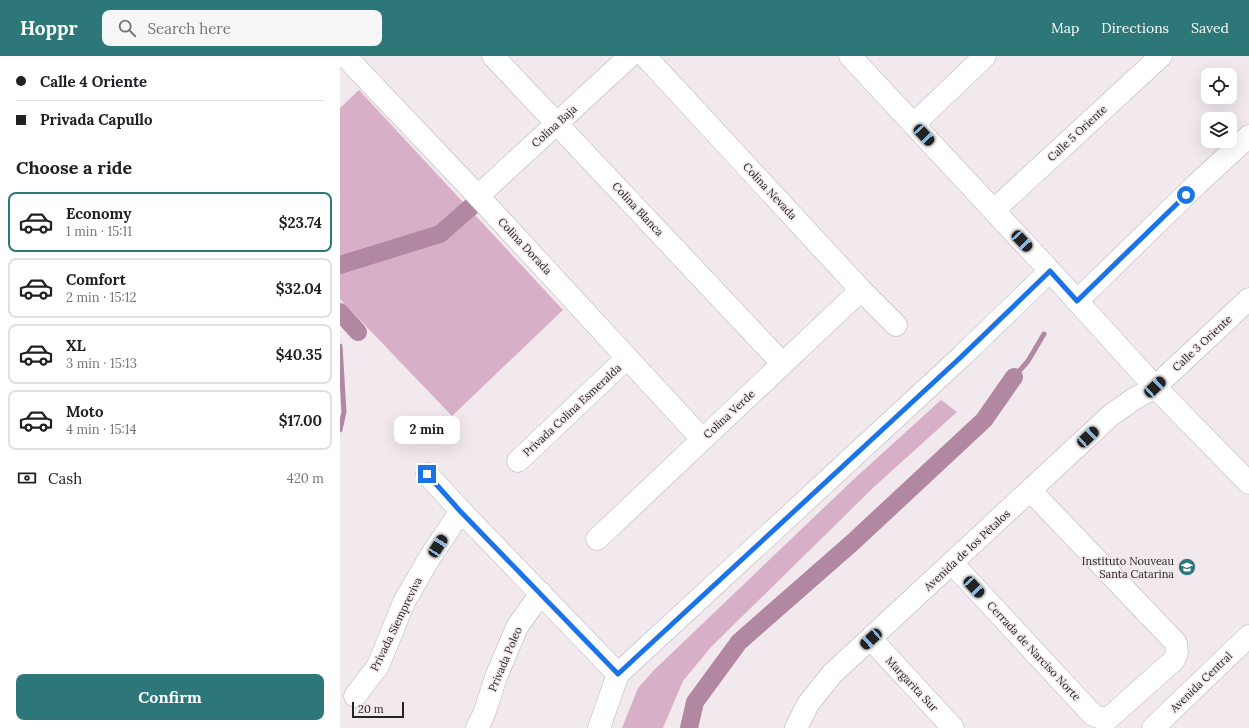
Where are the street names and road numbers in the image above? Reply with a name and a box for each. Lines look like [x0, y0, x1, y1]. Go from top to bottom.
street label: Colina Baja [528, 102, 580, 150]
street label: Calle 5 Oriente [1044, 102, 1110, 164]
street label: Colina Nevada [740, 160, 800, 223]
street label: Colina Blanca [609, 179, 667, 239]
street label: Colina Dorada [495, 215, 555, 278]
street label: Calle 3 Oriente [1169, 312, 1235, 374]
street label: Privada Colina Esmeralda [520, 360, 624, 459]
street label: Colina Verde [700, 387, 758, 441]
street label: Avenida de los Pétalos [920, 506, 1013, 594]
street label: Privada Siempreviva [367, 574, 425, 673]
street label: Cerrada de Narciso Norte [984, 598, 1084, 704]
street label: Privada Poleo [485, 624, 525, 694]
street label: Avenida Central [1166, 649, 1235, 716]
street label: Margarita Sur [883, 653, 941, 715]

